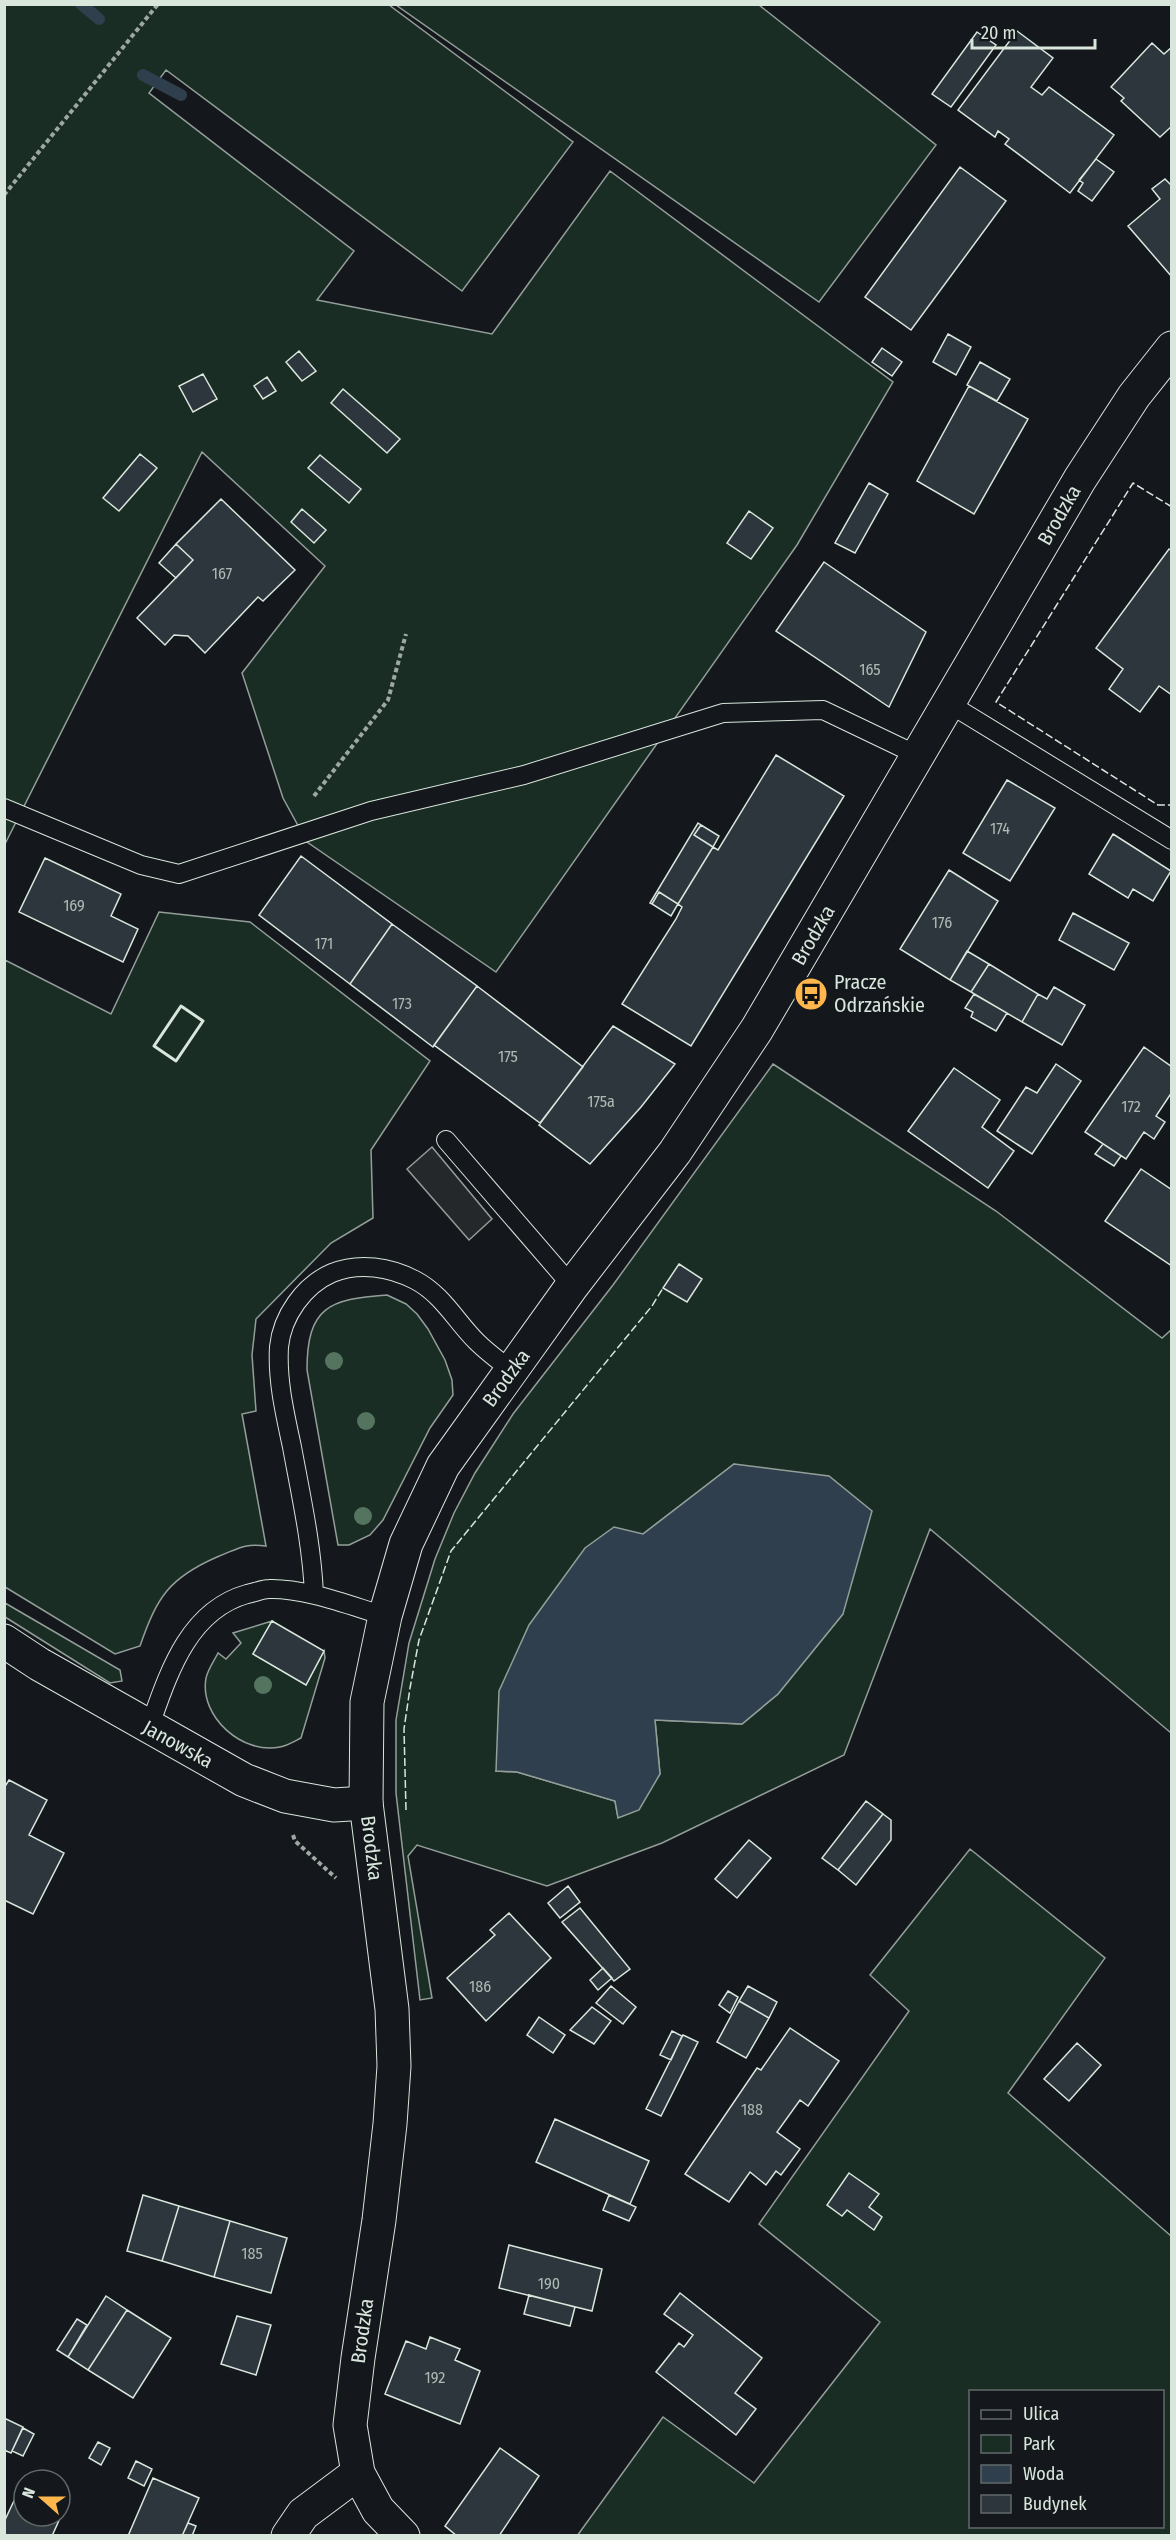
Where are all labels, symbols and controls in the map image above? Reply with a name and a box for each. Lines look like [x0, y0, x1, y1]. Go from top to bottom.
scale bar [972, 12, 1095, 50]
text: 20 m [981, 22, 1016, 44]
street label: Brodzka [1032, 481, 1086, 549]
house number: 167 [212, 564, 233, 583]
house number: 165 [859, 660, 881, 679]
house number: 174 [990, 819, 1010, 838]
house number: 169 [63, 896, 85, 915]
street label: Brodzka [786, 901, 840, 969]
house number: 176 [932, 913, 952, 932]
house number: 171 [315, 934, 333, 953]
place label: Pracze Odrzańskie [834, 970, 925, 1017]
bus stop icon: Pracze Odrzańskie [793, 976, 829, 1012]
house number: 173 [392, 994, 412, 1013]
house number: 175 [498, 1047, 518, 1066]
house number: 175a [587, 1092, 615, 1111]
house number: 172 [1121, 1097, 1141, 1116]
street label: Brodzka [477, 1345, 535, 1411]
street label: Janowska [139, 1715, 217, 1773]
street label: Brodzka [356, 1814, 388, 1882]
house number: 186 [469, 1977, 491, 1996]
house number: 188 [741, 2100, 763, 2119]
house number: 185 [241, 2244, 263, 2263]
house number: 190 [538, 2274, 560, 2293]
street label: Brodzka [346, 2297, 378, 2365]
house number: 192 [425, 2368, 445, 2387]
legend [969, 2390, 1164, 2528]
text: Ulica [1023, 2403, 1059, 2425]
text: Park [1023, 2433, 1056, 2455]
text: Woda [1023, 2463, 1064, 2485]
north arrow [12, 2468, 72, 2528]
text: N [18, 2485, 39, 2501]
text: Budynek [1023, 2493, 1087, 2515]

